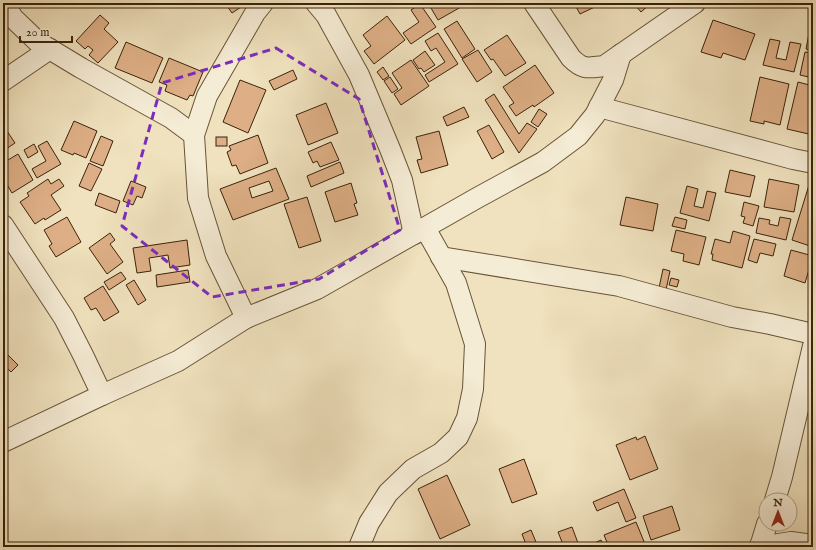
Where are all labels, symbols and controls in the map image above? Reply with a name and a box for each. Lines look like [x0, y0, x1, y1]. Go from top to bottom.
scale bar [20, 18, 72, 44]
text: 20 m [26, 25, 49, 40]
north arrow [758, 492, 798, 532]
text: N [772, 496, 783, 510]

